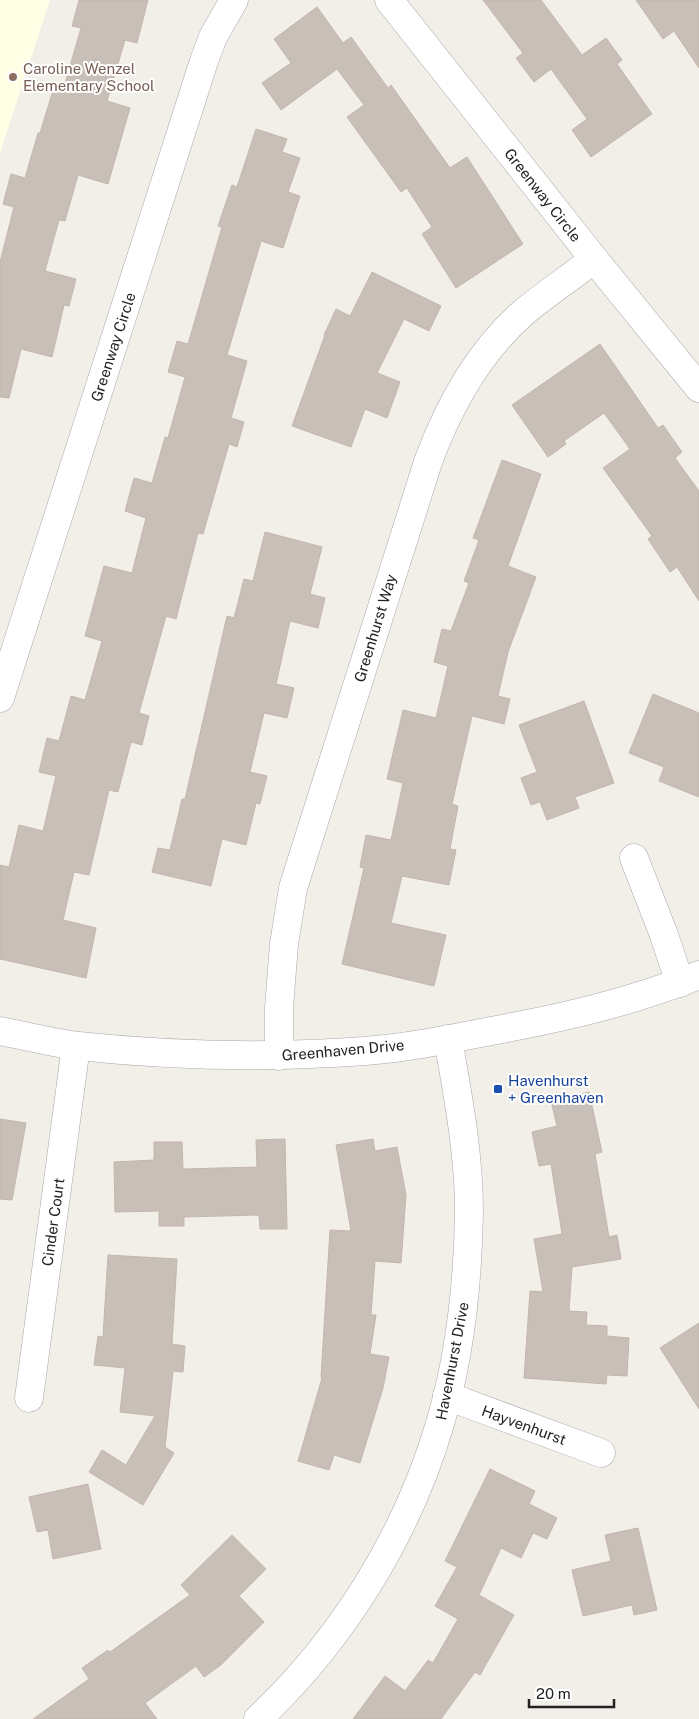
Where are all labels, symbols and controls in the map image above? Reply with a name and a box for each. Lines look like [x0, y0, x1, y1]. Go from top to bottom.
place label: Caroline Wenzel Elementary School [23, 60, 155, 94]
marker: Caroline Wenzel Elementary School [7, 71, 19, 83]
street label: Greenway Circle [501, 145, 585, 245]
street label: Greenway Circle [87, 290, 139, 404]
street label: Greenhurst Way [351, 572, 399, 684]
street label: Greenhaven Drive [281, 1036, 405, 1064]
place label: Havenhurst + Greenhaven [508, 1072, 604, 1106]
marker: Havenhurst + Greenhaven [492, 1083, 504, 1095]
street label: Cinder Court [38, 1177, 68, 1267]
street label: Havenhurst Drive [432, 1300, 472, 1422]
street label: Hayvenhurst [479, 1402, 569, 1448]
scale bar [529, 1676, 614, 1708]
text: 20 m [536, 1685, 571, 1702]

